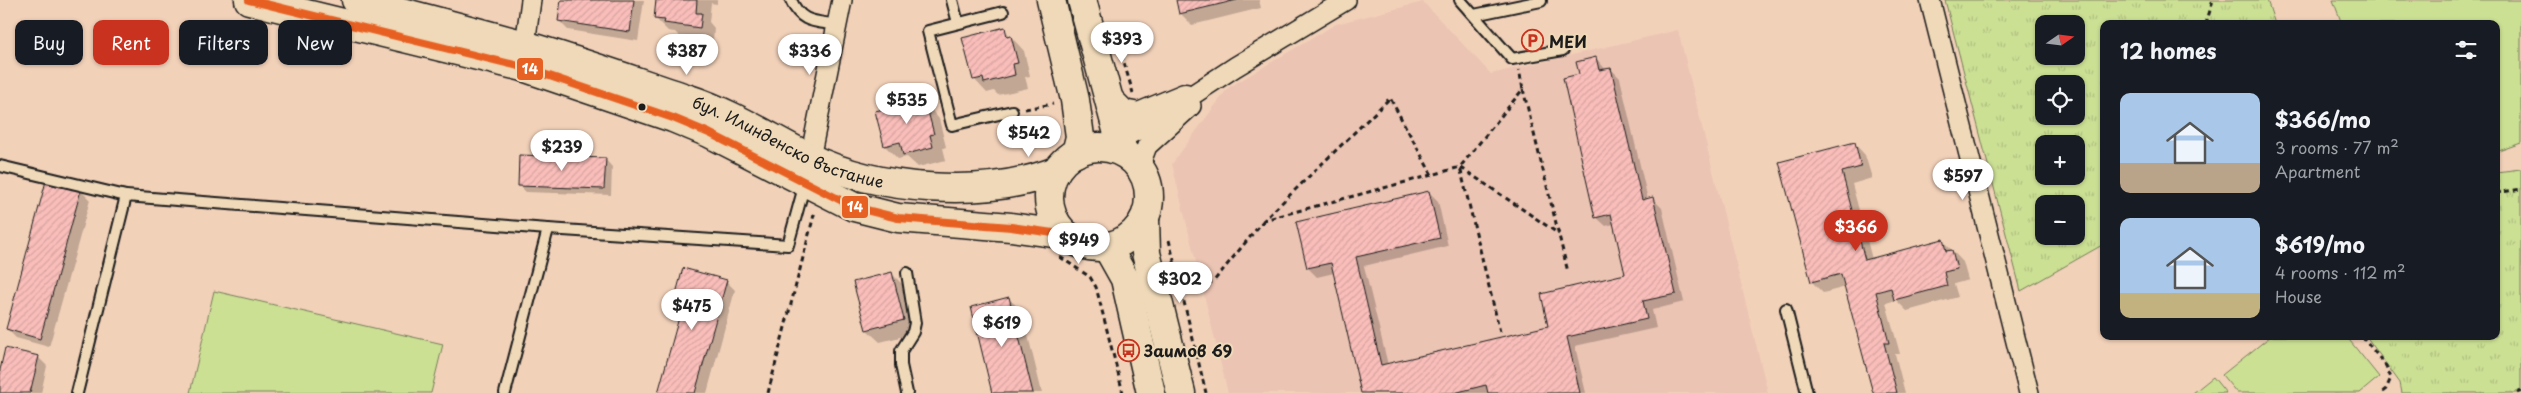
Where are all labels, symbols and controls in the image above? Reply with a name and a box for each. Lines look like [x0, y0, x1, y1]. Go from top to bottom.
north arrow [2035, 15, 2085, 65]
map controls [2035, 15, 2085, 245]
chip: Buy [15, 20, 83, 65]
chip: Rent [93, 20, 169, 65]
chip: Filters [179, 20, 268, 65]
chip: New [278, 20, 352, 65]
pin: $393 [1092, 22, 1152, 64]
text: $393 [1102, 26, 1142, 50]
parking icon: МЕИ [1521, 29, 1545, 53]
place label: МЕИ [1549, 29, 1587, 53]
pin: $387 [657, 34, 717, 76]
pin: $336 [780, 34, 840, 76]
text: 12 homes [2120, 34, 2217, 66]
icon: filters [2452, 36, 2480, 64]
text: $387 [667, 38, 707, 62]
text: $336 [789, 38, 831, 62]
line badge: 14 [516, 57, 544, 81]
text: 14 [522, 58, 539, 79]
button: locate [2035, 75, 2085, 125]
pin: $535 [877, 82, 937, 125]
text: $535 [886, 87, 928, 111]
street label: бул. Илинденско въстание [689, 89, 886, 193]
unlabelled marker [637, 102, 647, 112]
text: $366/mo [2275, 103, 2371, 135]
icon: home [2160, 113, 2220, 173]
pin: $542 [999, 116, 1059, 158]
text: $542 [1008, 120, 1050, 144]
pin: $239 [532, 130, 592, 172]
text: $239 [541, 134, 583, 158]
button: + [2035, 135, 2085, 185]
text: 3 rooms · 77 m² [2275, 135, 2399, 159]
pin: $597 [1933, 158, 1993, 201]
text: Apartment [2275, 159, 2360, 183]
text: $597 [1943, 163, 1983, 187]
line badge: 14 [841, 195, 869, 219]
button: − [2035, 195, 2085, 245]
text: 14 [847, 196, 864, 217]
pin: $366 [1826, 210, 1886, 252]
text: $366 [1835, 214, 1877, 238]
pin: $949 [1049, 222, 1109, 265]
text: $949 [1059, 227, 1099, 251]
text: $619/mo [2275, 228, 2365, 260]
icon: home [2160, 238, 2220, 298]
text: 4 rooms · 112 m² [2275, 260, 2405, 284]
pin: $302 [1150, 262, 1210, 304]
text: $302 [1158, 266, 1202, 290]
text: House [2275, 284, 2322, 308]
pin: $475 [662, 288, 722, 331]
text: $475 [672, 293, 712, 317]
pin: $619 [972, 306, 1032, 348]
text: $619 [983, 310, 1021, 334]
bus stop icon: Заимов 69 [1116, 338, 1140, 362]
place label: Заимов 69 [1143, 338, 1233, 362]

